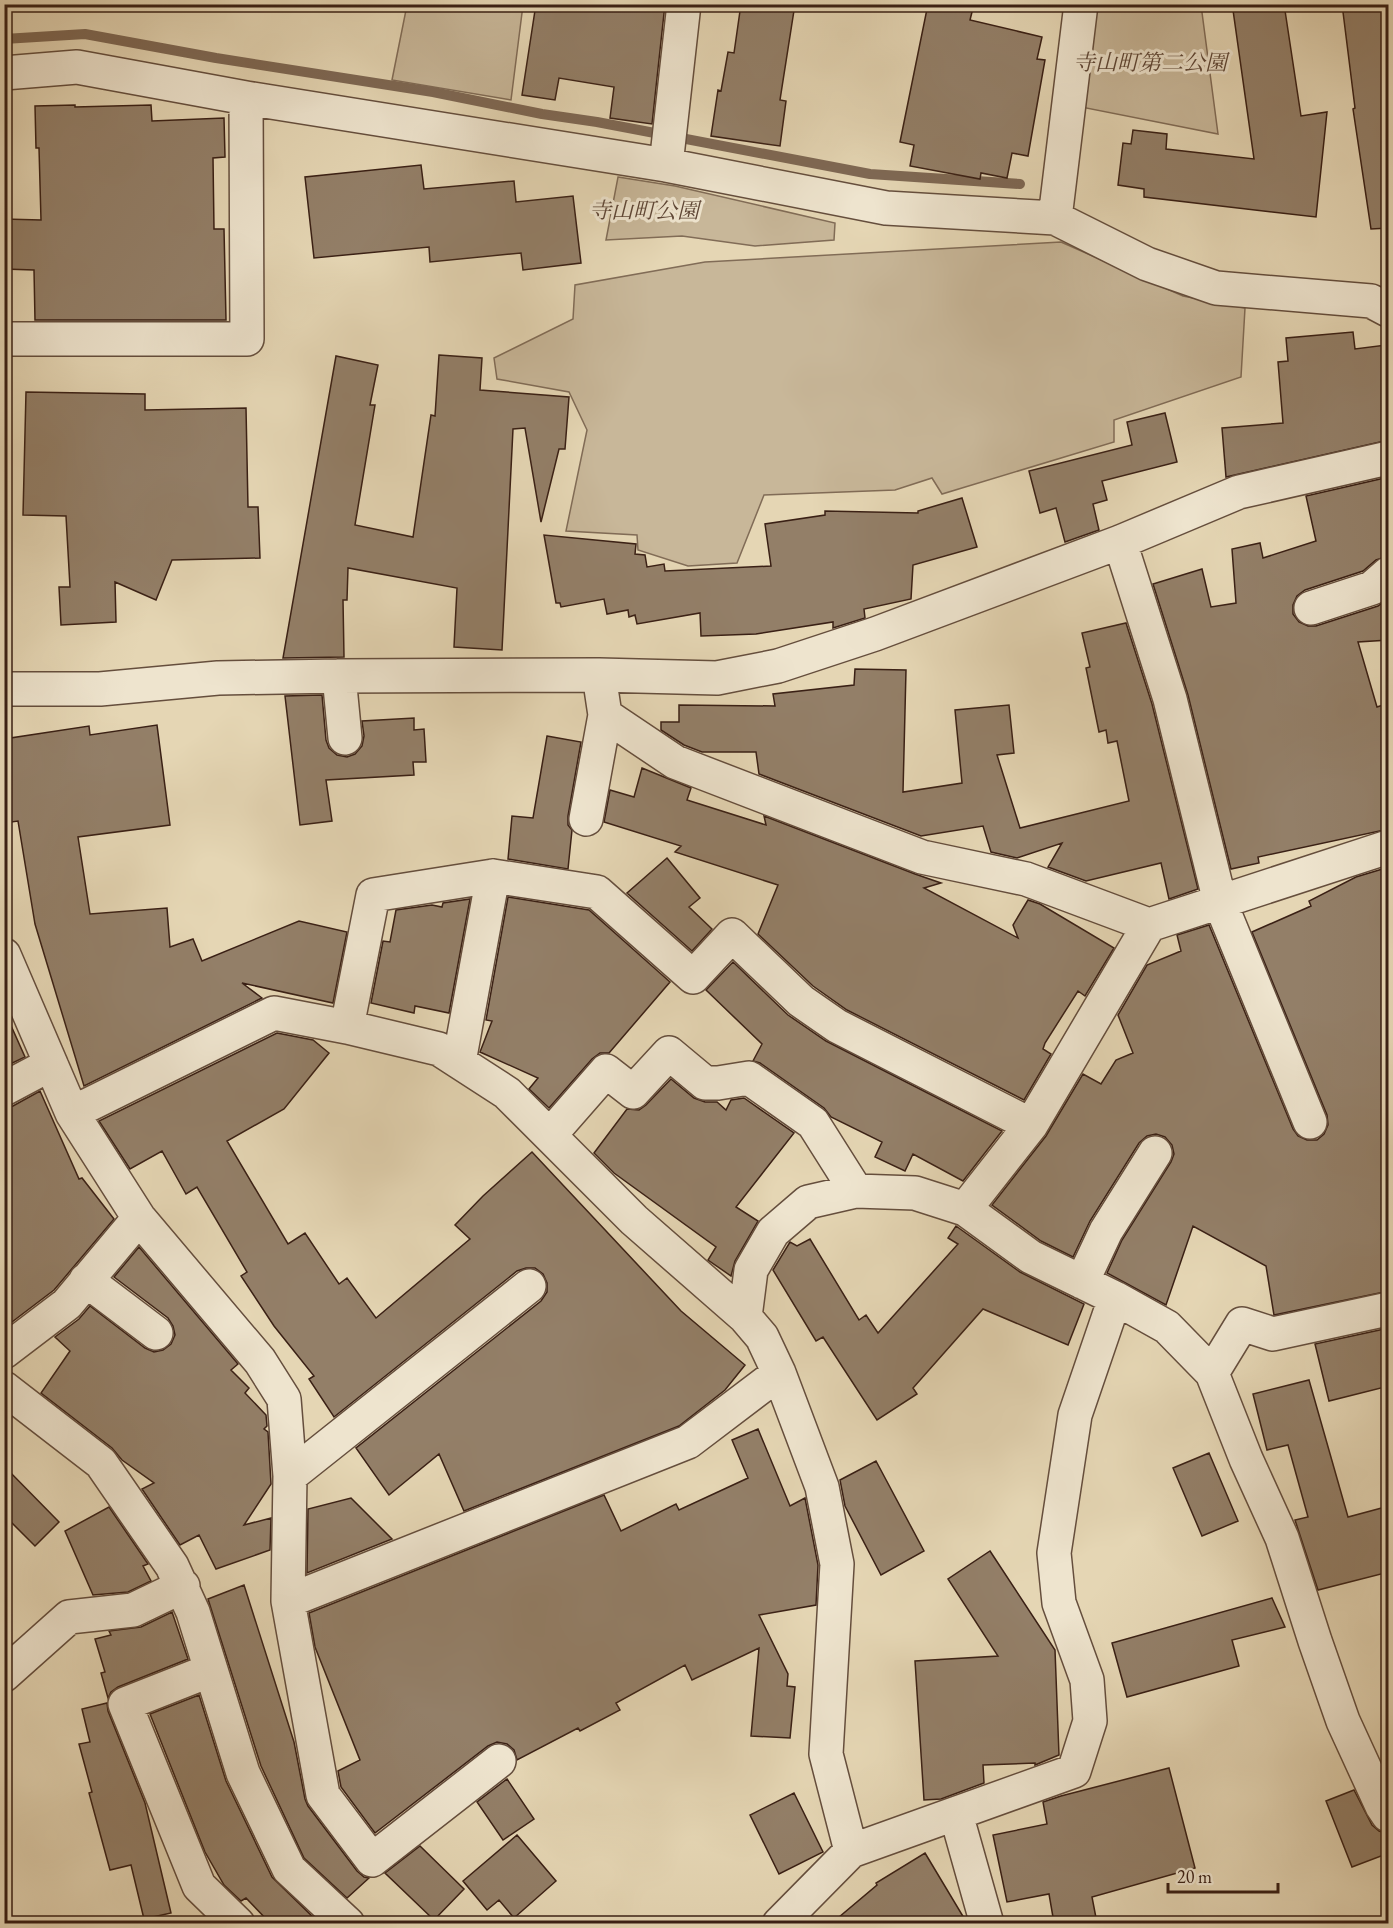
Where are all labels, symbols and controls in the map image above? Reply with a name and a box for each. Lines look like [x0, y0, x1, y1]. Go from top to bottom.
park label: 寺山町第二公園 [1073, 48, 1230, 77]
park label: 寺山町公園 [589, 196, 702, 225]
scale bar [1168, 1856, 1278, 1894]
text: 20 m [1177, 1865, 1212, 1888]

